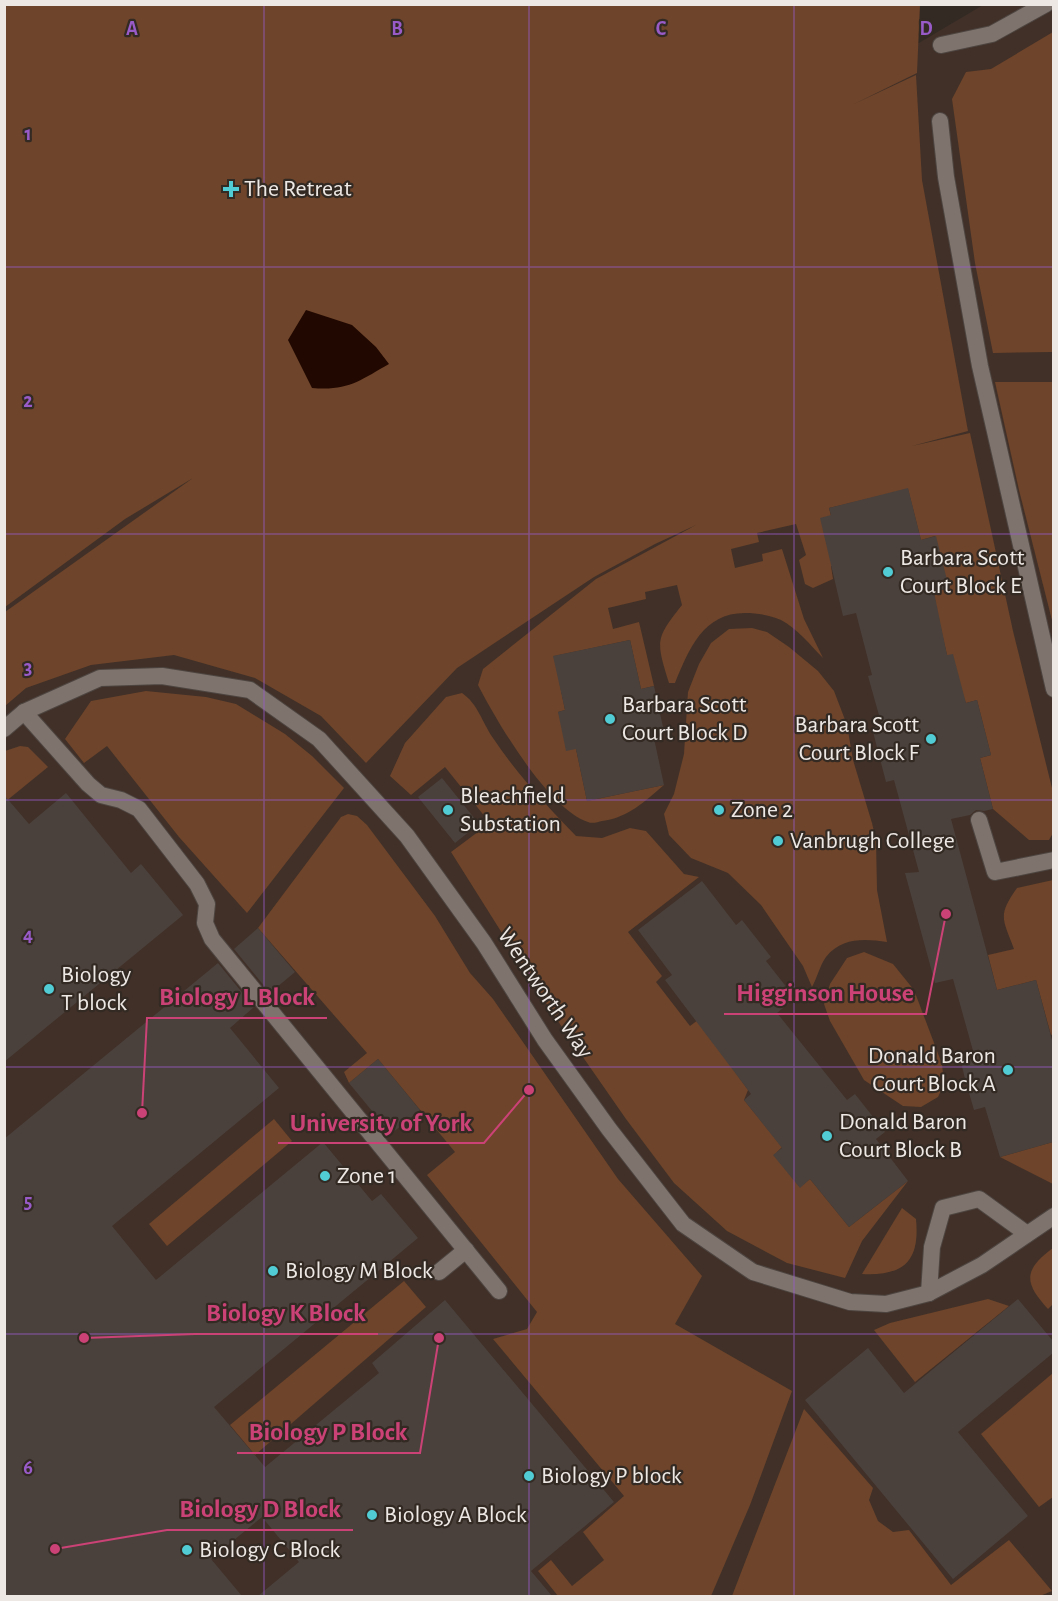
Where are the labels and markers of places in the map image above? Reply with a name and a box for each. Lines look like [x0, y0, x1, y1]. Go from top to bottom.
place label: The Retreat [244, 177, 352, 201]
marker: The Retreat [222, 180, 240, 198]
place label: Barbara Scott Court Block E [900, 546, 1025, 598]
marker: Barbara Scott Court Block E [881, 565, 895, 579]
place label: Barbara Scott Court Block D [622, 693, 747, 745]
marker: Barbara Scott Court Block D [603, 712, 617, 726]
place label: Barbara Scott Court Block F [795, 713, 920, 765]
marker: Barbara Scott Court Block F [924, 732, 938, 746]
place label: Bleachfield Substation [460, 784, 565, 836]
place label: Zone 2 [731, 798, 793, 822]
marker: Bleachfield Substation [441, 803, 455, 817]
marker: Zone 2 [712, 803, 726, 817]
place label: Vanbrugh College [790, 829, 955, 853]
marker: Vanbrugh College [771, 834, 785, 848]
place label: Biology T block [61, 963, 131, 1015]
callout: Higginson House [724, 970, 926, 1014]
callout: Biology L Block [147, 974, 327, 1018]
marker: Biology T block [42, 982, 56, 996]
place label: Donald Baron Court Block A [868, 1044, 996, 1096]
marker: Donald Baron Court Block A [1001, 1063, 1015, 1077]
callout: University of York [278, 1099, 484, 1143]
place label: Donald Baron Court Block B [839, 1110, 967, 1162]
marker: Donald Baron Court Block B [820, 1129, 834, 1143]
place label: Zone 1 [337, 1164, 396, 1188]
marker: Zone 1 [318, 1169, 332, 1183]
place label: Biology M Block [285, 1259, 433, 1283]
marker: Biology M Block [266, 1264, 280, 1278]
callout: Biology K Block [195, 1290, 378, 1334]
callout: Biology P Block [237, 1409, 420, 1453]
place label: Biology P block [541, 1464, 682, 1488]
marker: Biology P block [522, 1469, 536, 1483]
callout: Biology D Block [167, 1486, 353, 1530]
place label: Biology A Block [384, 1503, 527, 1527]
marker: Biology A Block [365, 1508, 379, 1522]
place label: Biology C Block [199, 1538, 340, 1562]
marker: Biology C Block [180, 1543, 194, 1557]

